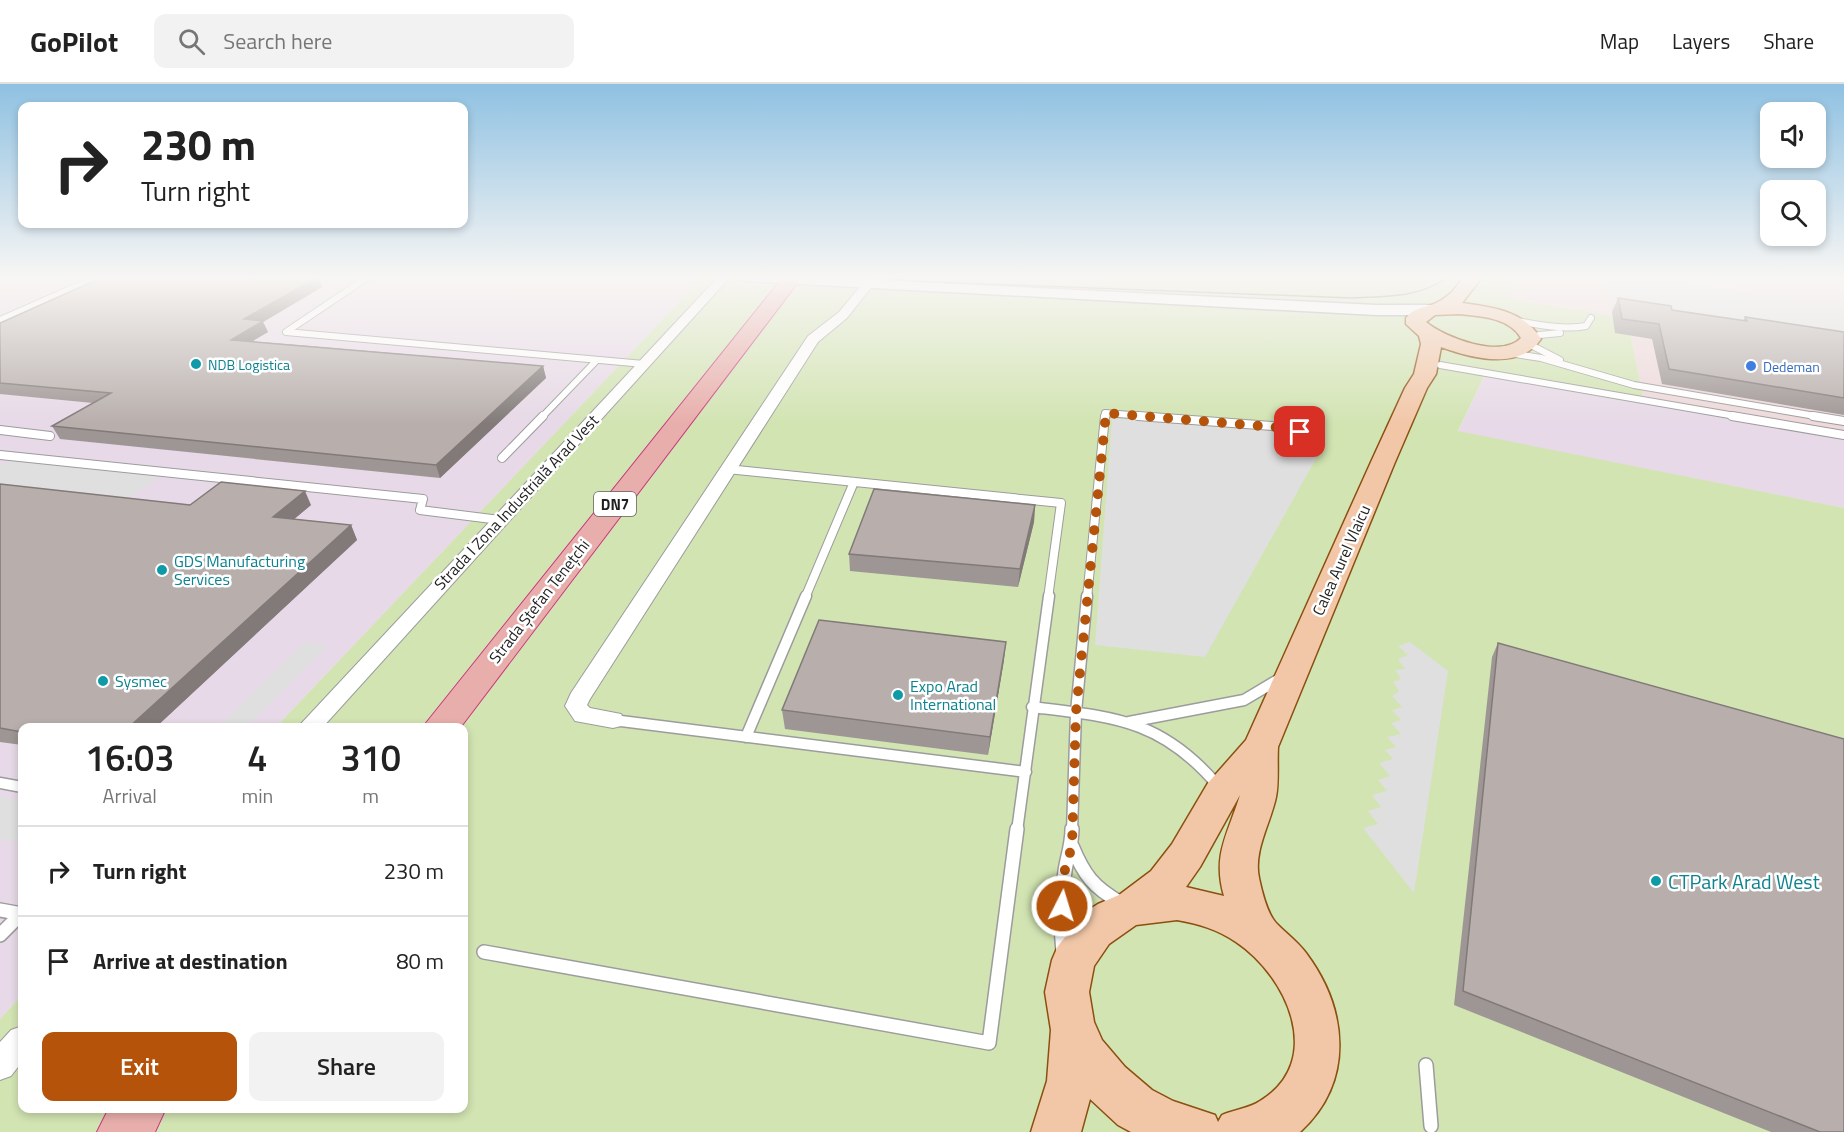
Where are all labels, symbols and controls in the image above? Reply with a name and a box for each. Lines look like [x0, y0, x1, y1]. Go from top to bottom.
search box [154, 14, 574, 68]
text: GoPilot [30, 20, 118, 63]
text: Search here [223, 24, 332, 58]
icon: search [175, 25, 208, 58]
text: Map [1600, 25, 1639, 57]
text: Layers [1672, 25, 1730, 57]
text: Share [1763, 25, 1814, 57]
map controls [1760, 102, 1826, 246]
button: sound [1760, 102, 1826, 168]
text: 230 m [141, 112, 256, 176]
icon: right [42, 126, 120, 204]
text: Turn right [141, 170, 250, 211]
button: search [1760, 180, 1826, 246]
place label: NDB Logistica [208, 354, 290, 375]
place label: Dedeman [1763, 356, 1820, 377]
marker: NDB Logistica [189, 357, 203, 371]
marker: Dedeman [1744, 359, 1758, 373]
pin [1274, 406, 1325, 457]
street label: Strada I Zona Industrială Arad Vest [428, 409, 604, 595]
icon: arrive [1283, 415, 1316, 448]
road number: DN7 [594, 492, 636, 516]
street label: Calea Aurel Vlaicu [1306, 501, 1376, 619]
street label: Strada Ștefan Tenețchi [483, 534, 595, 668]
place label: GDS Manufacturing Services [174, 549, 305, 591]
marker: GDS Manufacturing Services [155, 563, 169, 577]
place label: Sysmec [115, 669, 167, 693]
marker: Sysmec [96, 674, 110, 688]
place label: Expo Arad International [910, 674, 996, 716]
marker: Expo Arad International [891, 688, 905, 702]
text: 16:03 [85, 730, 174, 785]
text: 4 [247, 730, 267, 785]
text: 310 [340, 730, 401, 785]
text: Arrival [103, 780, 157, 811]
text: min [241, 780, 273, 811]
text: m [362, 780, 379, 811]
text: Turn right [93, 854, 187, 888]
text: 230 m [384, 854, 444, 888]
icon: right [42, 855, 75, 888]
place label: CTPark Arad West [1668, 866, 1820, 897]
position arrow [1030, 874, 1094, 938]
marker: CTPark Arad West [1649, 874, 1663, 888]
text: Arrive at destination [93, 944, 288, 978]
text: 80 m [396, 944, 444, 978]
icon: arrive [42, 945, 75, 978]
button: Exit [42, 1032, 237, 1101]
button: Share [249, 1032, 444, 1101]

